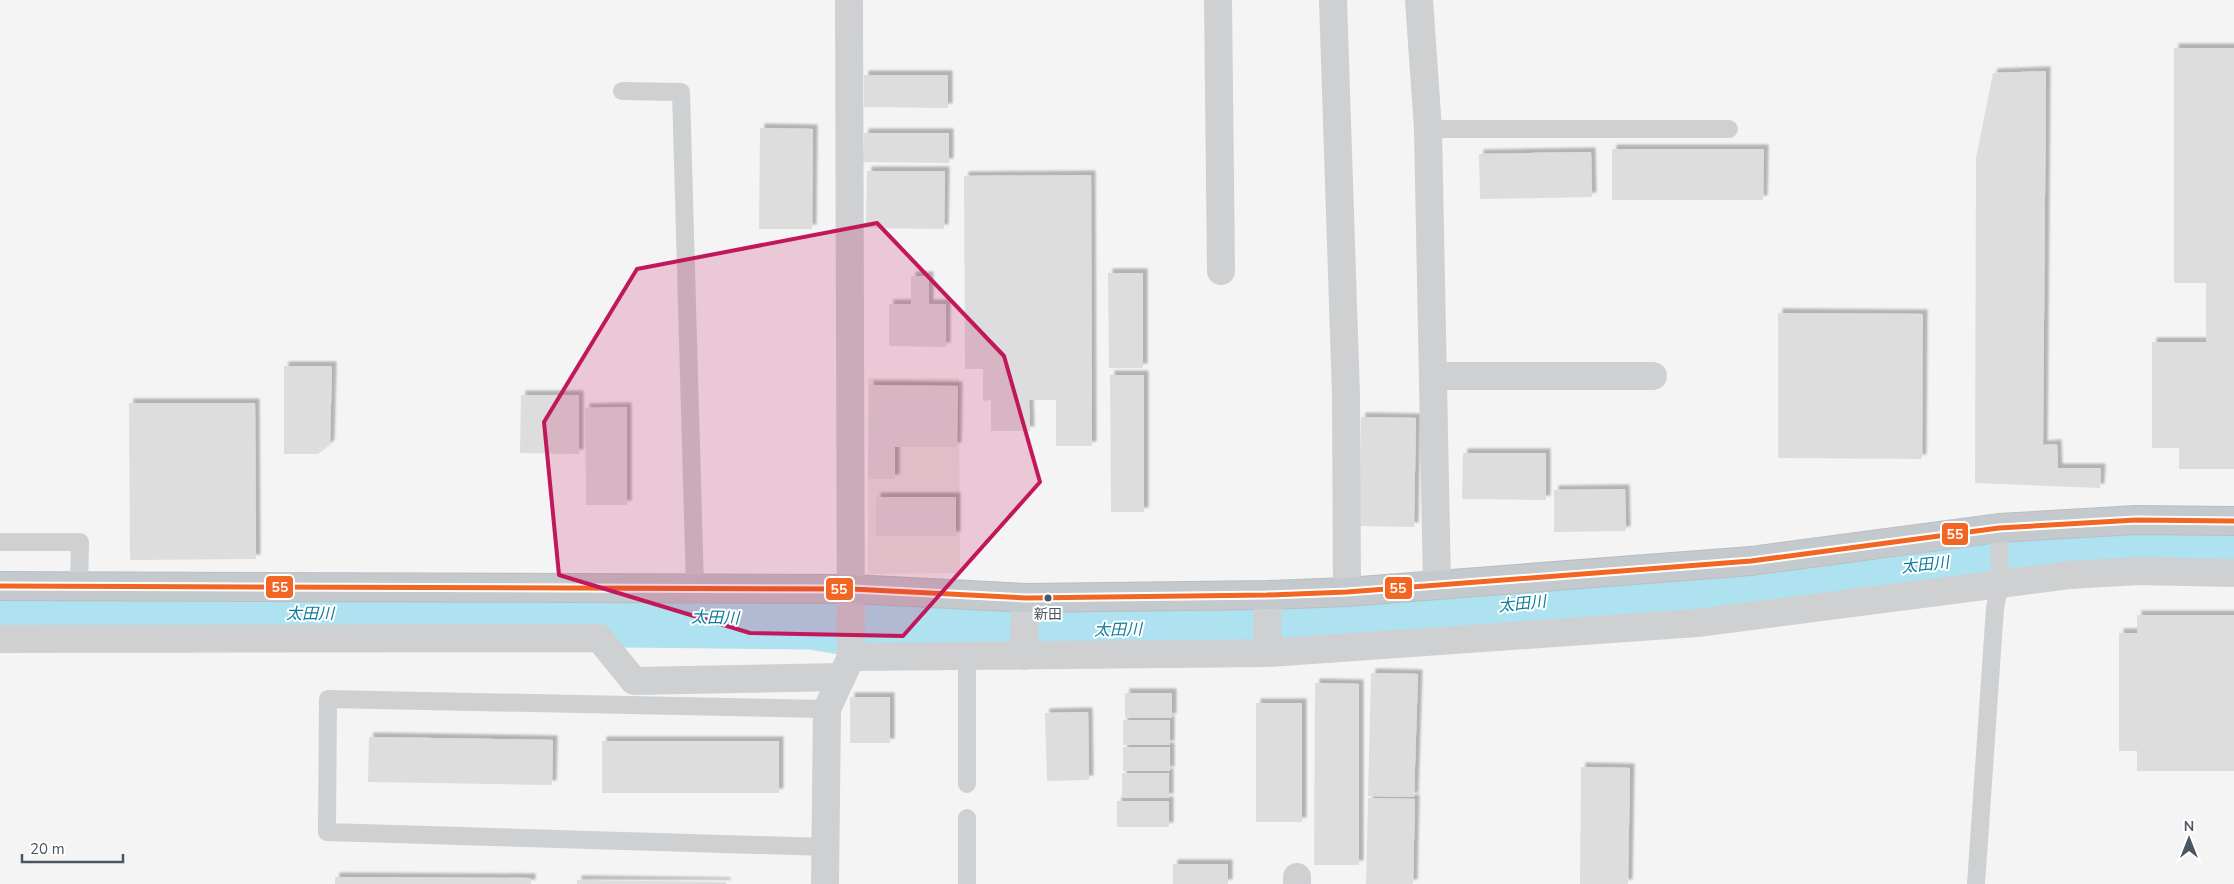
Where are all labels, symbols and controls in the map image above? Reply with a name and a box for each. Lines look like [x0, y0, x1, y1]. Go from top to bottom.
line badge: 55 [1941, 522, 1969, 546]
text: 55 [1947, 525, 1963, 544]
water label: 太田川 [1900, 551, 1952, 578]
line badge: 55 [265, 575, 294, 599]
line badge: 55 [1384, 576, 1413, 600]
line badge: 55 [825, 577, 854, 601]
text: 55 [272, 578, 288, 597]
text: 55 [1390, 579, 1406, 598]
text: 55 [831, 580, 847, 599]
water label: 太田川 [1497, 590, 1549, 617]
marker: 新田 [1043, 593, 1053, 603]
water label: 太田川 [286, 603, 336, 625]
place label: 新田 [1034, 605, 1062, 624]
water label: 太田川 [691, 607, 741, 629]
water label: 太田川 [1094, 619, 1144, 641]
north arrow [2164, 814, 2214, 864]
text: N [2184, 817, 2194, 836]
scale bar [22, 832, 124, 864]
text: 20 m [30, 839, 65, 859]

